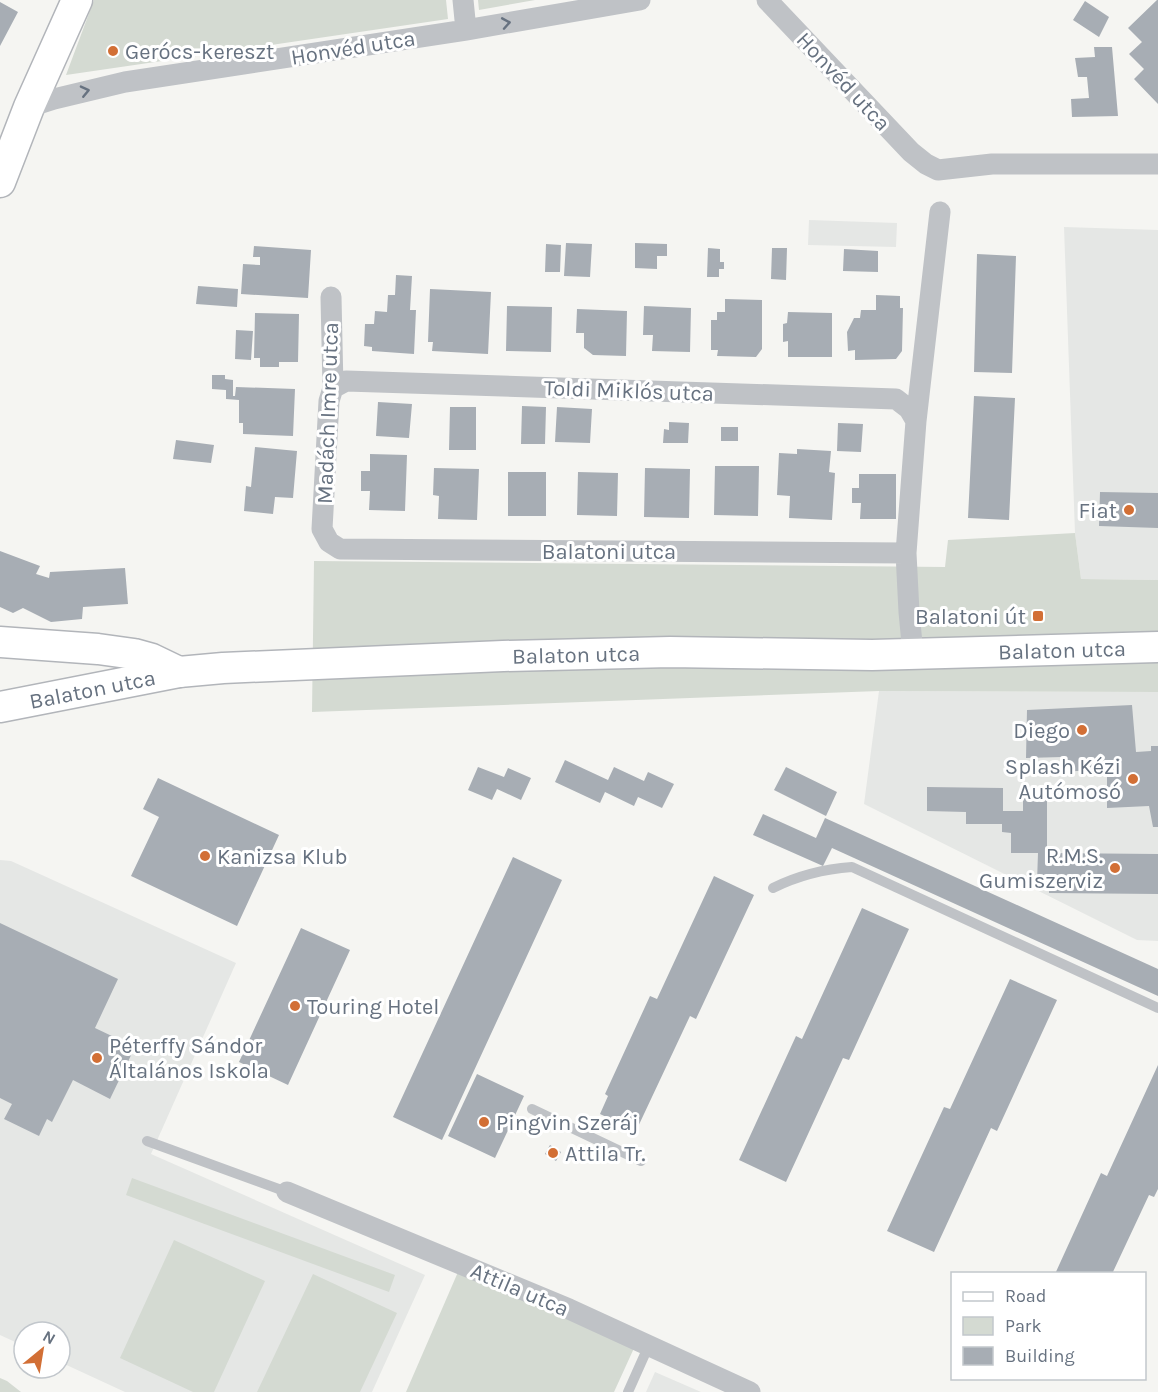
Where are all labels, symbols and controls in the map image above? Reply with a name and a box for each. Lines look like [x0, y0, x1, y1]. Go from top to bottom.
one-way arrow [501, 18, 510, 30]
street label: Honvéd utca [289, 25, 417, 71]
street label: Honvéd utca [791, 27, 896, 137]
place label: Gerócs-kereszt [125, 39, 274, 65]
marker: Gerócs-kereszt [106, 44, 120, 58]
one-way arrow [80, 86, 90, 99]
street label: Madách Imre utca [312, 322, 344, 504]
street label: Toldi Miklós utca [544, 375, 714, 407]
place label: Fiat [1079, 498, 1117, 524]
marker: Fiat [1122, 503, 1136, 517]
street label: Balatoni utca [542, 539, 676, 565]
place label: Balatoni út [915, 604, 1026, 630]
marker: Balatoni út [1031, 609, 1045, 623]
street label: Balaton utca [998, 636, 1126, 665]
street label: Balaton utca [512, 641, 640, 670]
street label: Balaton utca [27, 665, 158, 715]
place label: Diego [1013, 718, 1070, 744]
marker: Diego [1075, 723, 1089, 737]
place label: Splash Kézi Autómosó [1005, 754, 1121, 805]
marker: Splash Kézi Autómosó [1126, 772, 1140, 786]
place label: R.M.S. Gumiszerviz [979, 843, 1103, 894]
place label: Kanizsa Klub [217, 844, 348, 870]
marker: Kanizsa Klub [198, 849, 212, 863]
marker: R.M.S. Gumiszerviz [1108, 861, 1122, 875]
place label: Touring Hotel [307, 994, 440, 1020]
marker: Touring Hotel [288, 999, 302, 1013]
place label: Péterffy Sándor Általános Iskola [109, 1033, 269, 1084]
marker: Péterffy Sándor Általános Iskola [90, 1051, 104, 1065]
place label: Pingvin Szeráj [496, 1110, 639, 1136]
marker: Pingvin Szeráj [477, 1115, 491, 1129]
place label: Attila Tr. [565, 1141, 646, 1167]
marker: Attila Tr. [546, 1146, 560, 1160]
street label: Attila utca [467, 1258, 573, 1322]
legend [951, 1272, 1146, 1380]
text: Road [1005, 1285, 1046, 1307]
text: Park [1005, 1315, 1042, 1337]
north arrow [12, 1320, 72, 1380]
text: N [40, 1326, 59, 1349]
text: Building [1005, 1345, 1075, 1367]

